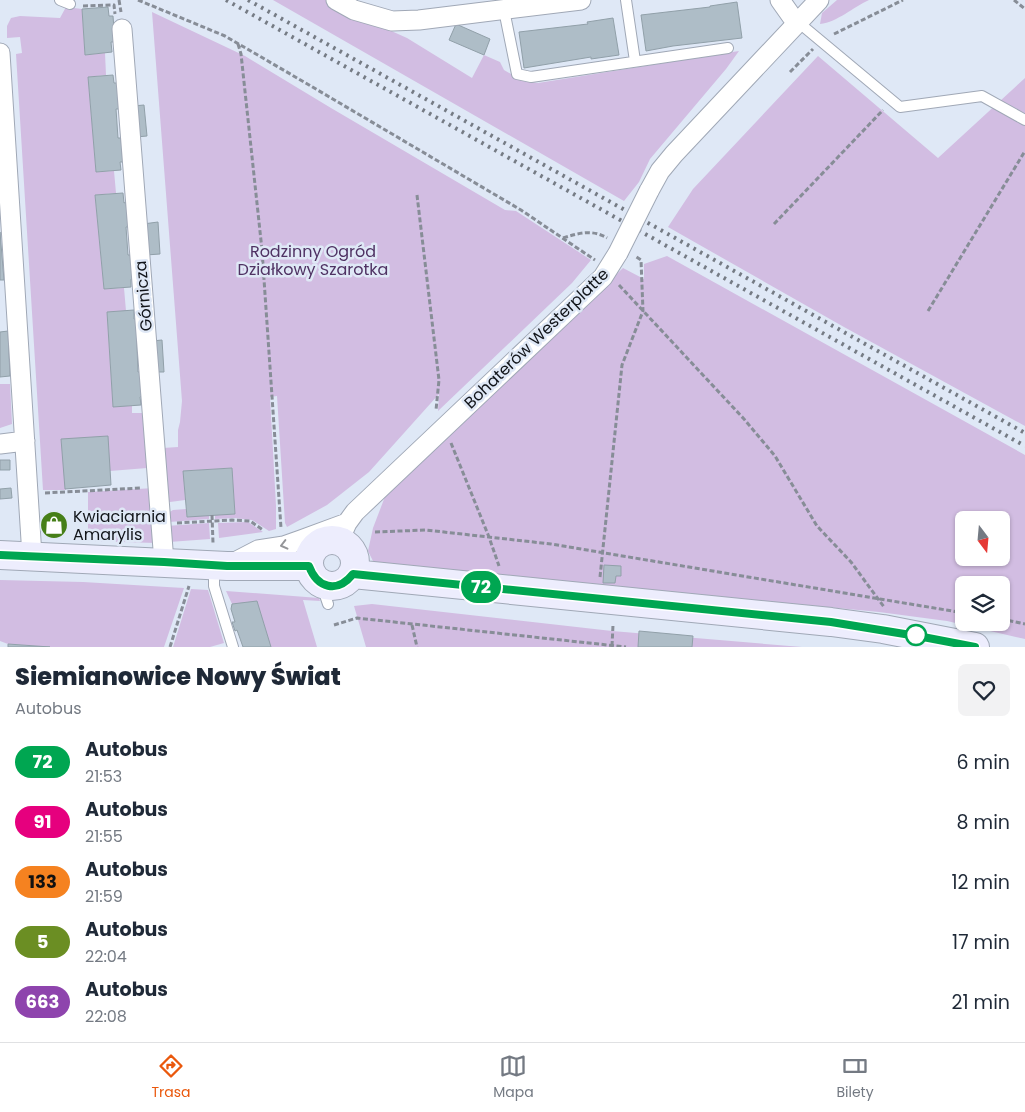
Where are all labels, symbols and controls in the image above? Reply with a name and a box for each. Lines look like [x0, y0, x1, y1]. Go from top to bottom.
park label: Rodzinny Ogród Działkowy Szarotka [238, 240, 388, 281]
street label: Górnicza [129, 260, 158, 332]
street label: Bohaterów Westerplatte [459, 263, 614, 414]
place label: Kwiaciarnia Amarylis [73, 505, 166, 546]
shop icon: Kwiaciarnia Amarylis [39, 510, 69, 540]
north arrow [955, 511, 1010, 566]
map controls [955, 511, 1010, 631]
one-way arrow [280, 539, 289, 550]
line badge: 72 [458, 571, 504, 603]
text: 72 [471, 574, 491, 599]
button: layers [955, 576, 1010, 631]
unlabelled marker [905, 624, 927, 646]
text: Siemianowice Nowy Świat [15, 660, 341, 693]
button: heart [958, 664, 1010, 716]
text: Autobus [15, 697, 82, 720]
text: Autobus [85, 736, 168, 763]
text: 72 [33, 749, 52, 774]
text: 6 min [956, 749, 1010, 776]
text: 21:53 [85, 765, 122, 788]
text: Autobus [85, 796, 168, 823]
text: 91 [34, 809, 51, 834]
text: 8 min [957, 809, 1010, 836]
text: 21:55 [85, 825, 123, 848]
text: Autobus [85, 856, 168, 883]
text: 133 [28, 869, 57, 894]
text: 12 min [952, 869, 1010, 896]
text: 21:59 [85, 885, 123, 908]
text: Autobus [85, 916, 168, 943]
text: 5 [37, 929, 48, 954]
text: 17 min [952, 929, 1010, 956]
text: 22:04 [85, 945, 127, 968]
text: Autobus [85, 976, 168, 1003]
text: 663 [26, 989, 59, 1014]
text: 21 min [952, 989, 1010, 1016]
text: 22:08 [85, 1005, 127, 1028]
tab: Trasa [151, 1052, 190, 1103]
tab: Mapa [493, 1052, 534, 1103]
tab: Bilety [836, 1052, 874, 1103]

